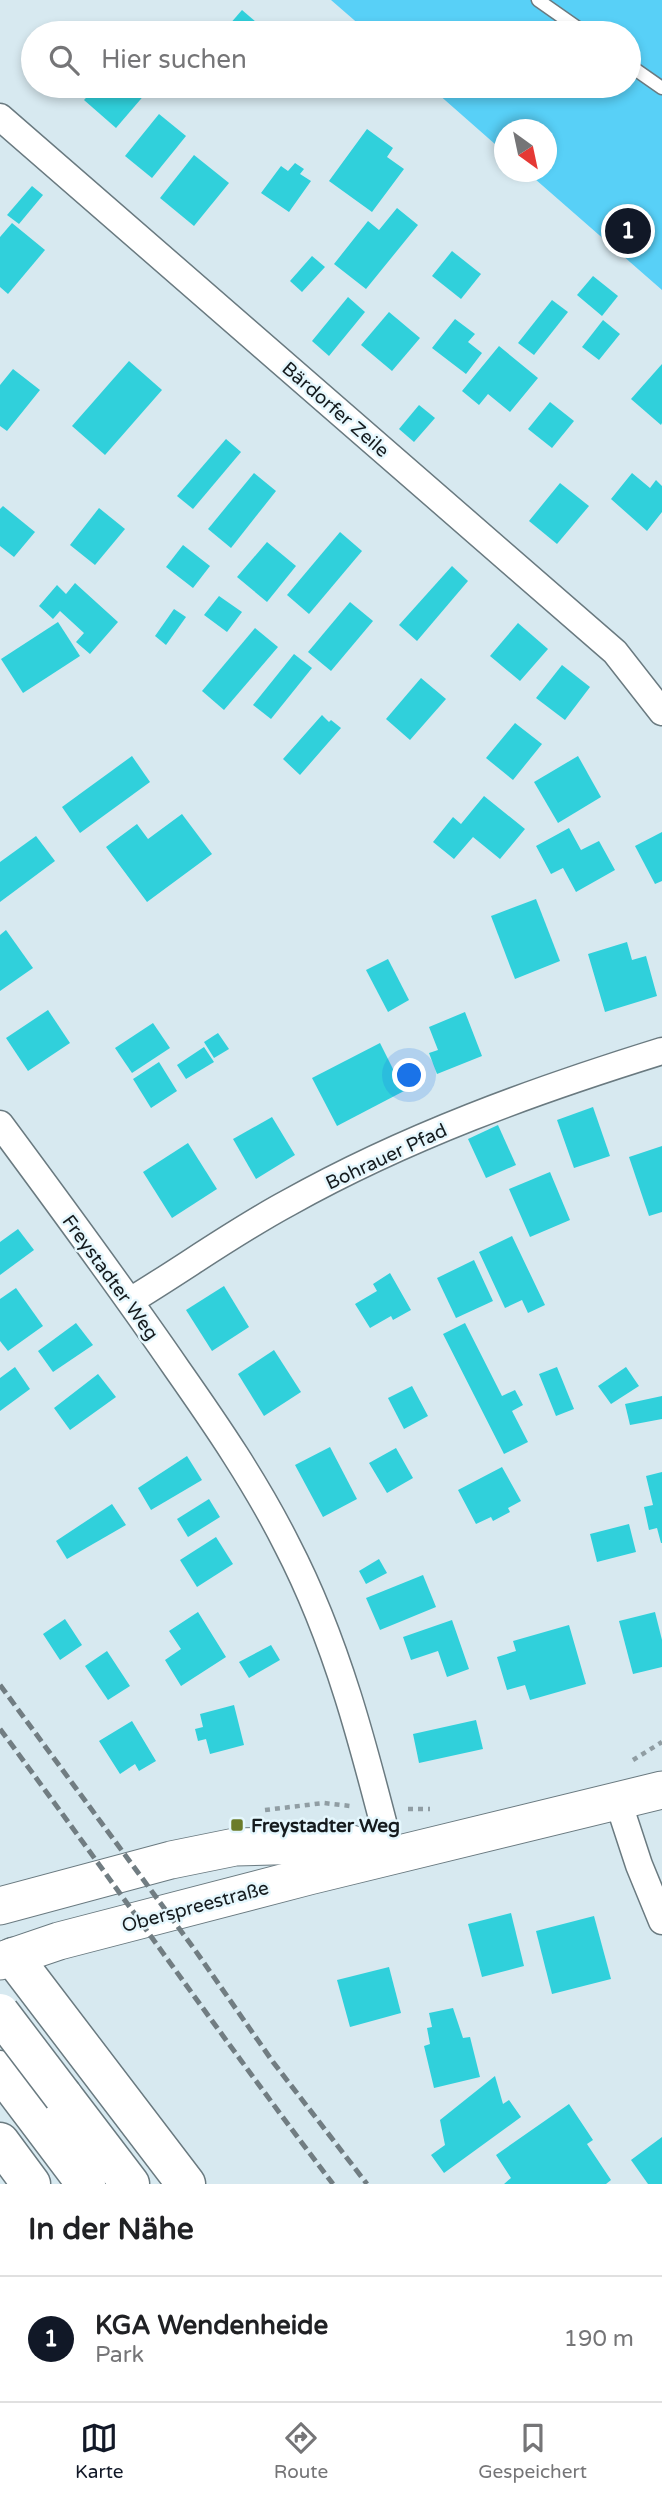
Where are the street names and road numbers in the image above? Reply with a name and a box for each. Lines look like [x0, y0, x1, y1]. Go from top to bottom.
street label: Bärdorfer Zeile [277, 357, 393, 462]
street label: Bohrauer Pfad [322, 1119, 450, 1195]
street label: Freystadter Weg [57, 1211, 163, 1344]
street label: Oberspreestraße [119, 1877, 271, 1937]

